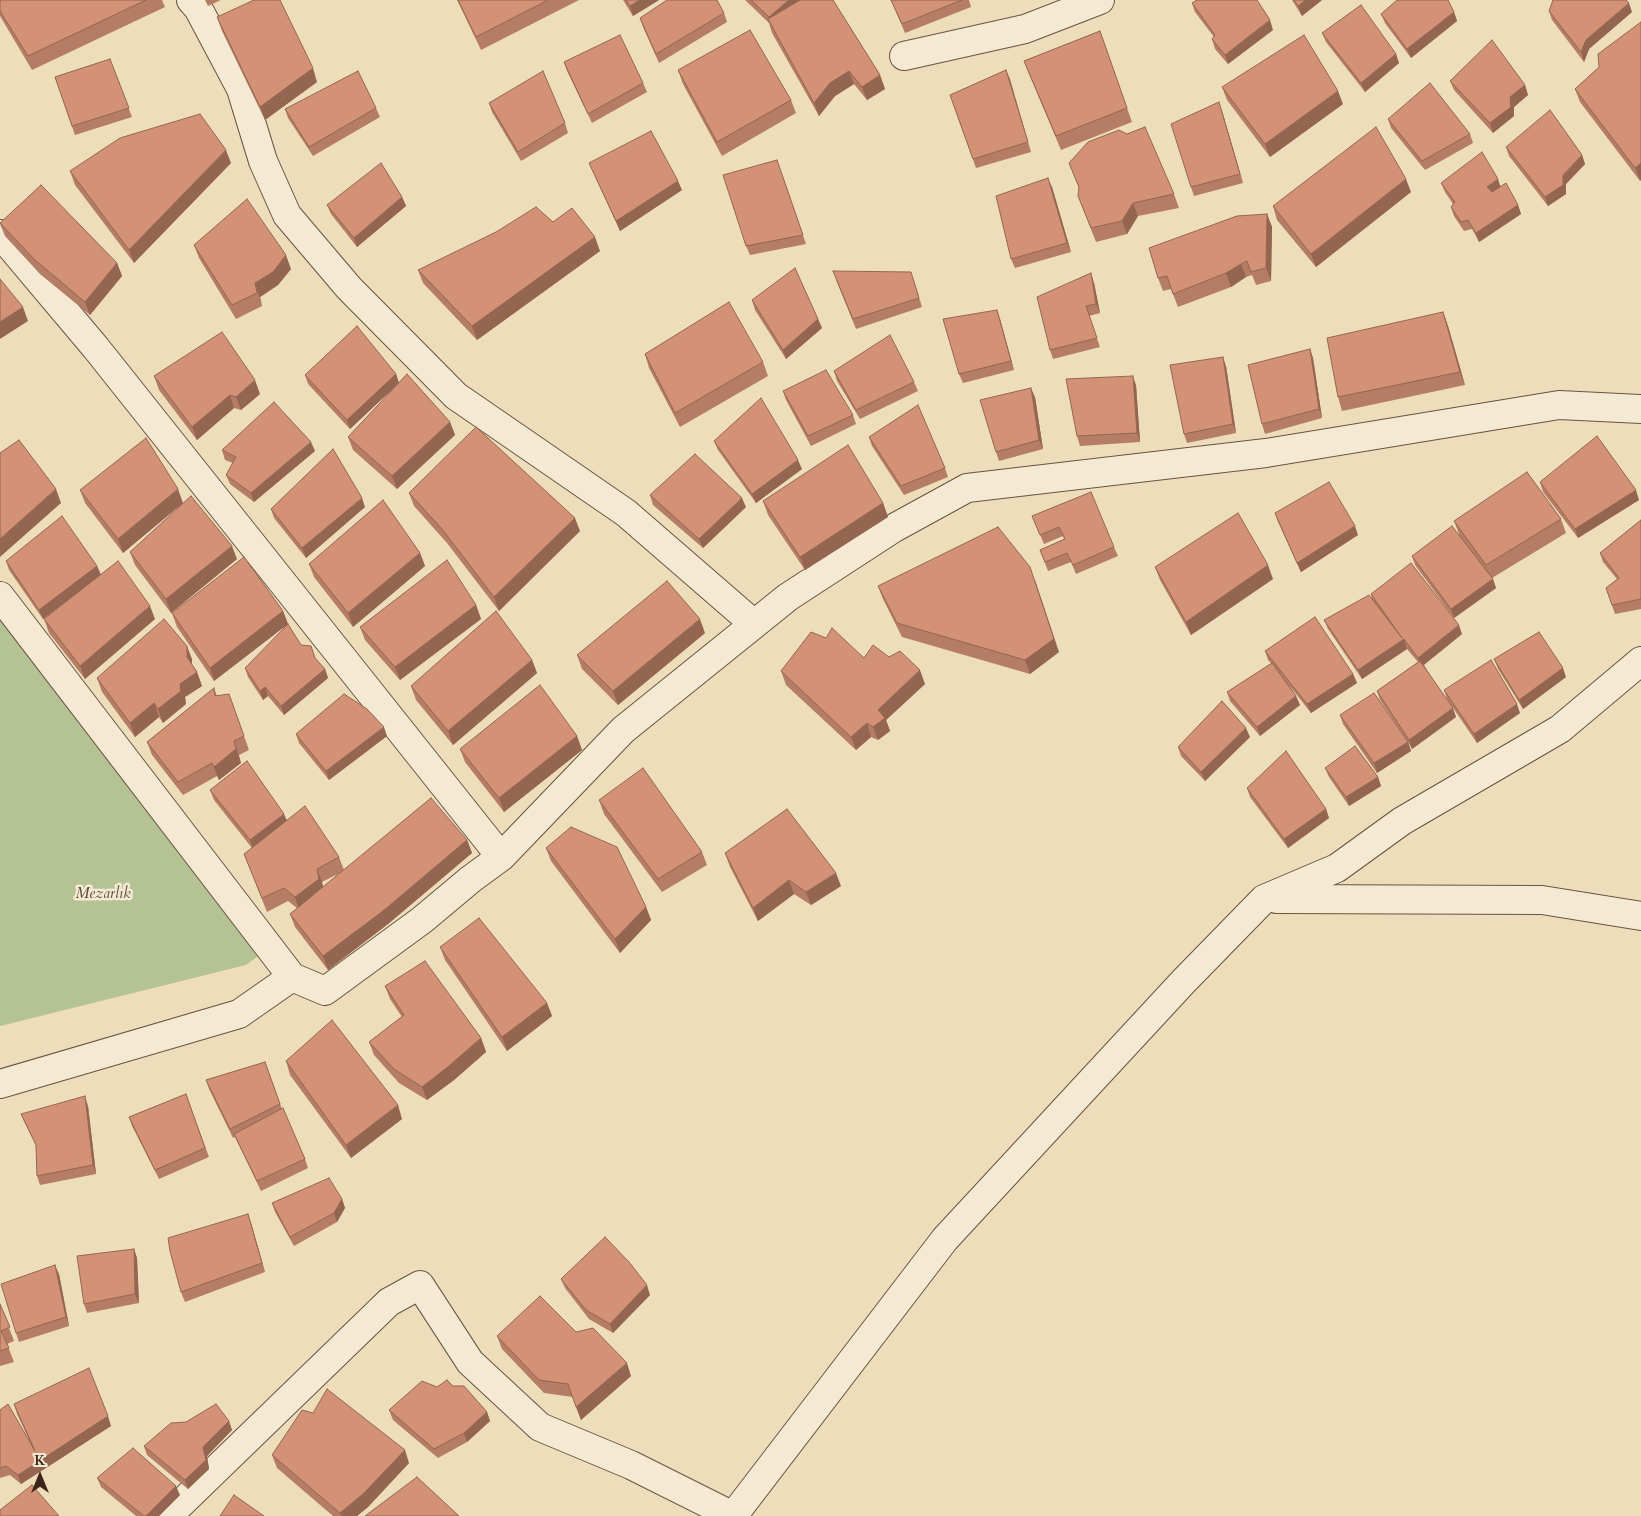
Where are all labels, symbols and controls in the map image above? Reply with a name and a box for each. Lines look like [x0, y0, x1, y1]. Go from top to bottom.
park label: Mezarlık [75, 886, 131, 904]
north arrow [15, 1451, 65, 1501]
text: K [34, 1451, 46, 1470]

